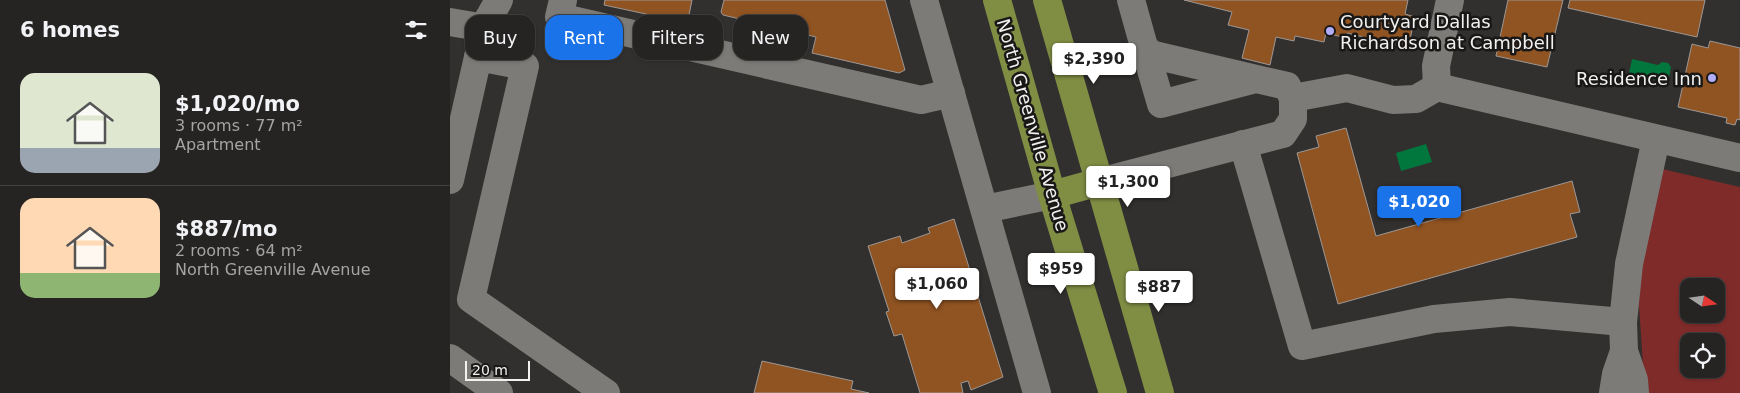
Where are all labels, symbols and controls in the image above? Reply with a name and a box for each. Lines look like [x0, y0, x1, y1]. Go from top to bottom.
place label: Courtyard Dallas Richardson at Campbell [1340, 11, 1555, 53]
chip: Buy [465, 15, 535, 60]
chip: Rent [545, 15, 623, 60]
chip: Filters [633, 15, 723, 60]
chip: New [733, 15, 808, 60]
icon: filters [402, 16, 430, 44]
street label: North Greenville Avenue [993, 16, 1073, 234]
text: 6 homes [20, 18, 120, 42]
marker: Courtyard Dallas Richardson at Campbell [1324, 25, 1336, 37]
pin: $2,390 [1053, 42, 1135, 85]
text: $2,390 [1063, 49, 1125, 68]
place label: Residence Inn [1576, 68, 1702, 89]
marker: Residence Inn [1706, 72, 1718, 84]
text: $1,020/mo [175, 92, 300, 116]
icon: home [60, 93, 120, 153]
text: 3 rooms · 77 m² [175, 116, 303, 135]
text: Apartment [175, 135, 261, 154]
pin: $1,300 [1087, 166, 1169, 208]
text: $1,300 [1097, 172, 1159, 191]
pin: $1,020 [1378, 186, 1460, 228]
text: $1,020 [1388, 192, 1450, 211]
text: $887/mo [175, 217, 277, 241]
icon: home [60, 218, 120, 278]
text: 2 rooms · 64 m² [175, 241, 303, 260]
pin: $959 [1031, 252, 1091, 295]
text: $959 [1039, 259, 1083, 278]
text: North Greenville Avenue [175, 260, 370, 279]
pin: $1,060 [896, 268, 978, 310]
pin: $887 [1129, 270, 1189, 313]
text: $1,060 [906, 274, 968, 293]
text: $887 [1137, 277, 1181, 296]
north arrow [1680, 278, 1725, 322]
map controls [1680, 278, 1725, 378]
button: locate [1680, 333, 1725, 378]
scale bar [465, 358, 530, 381]
text: 20 m [472, 362, 508, 378]

